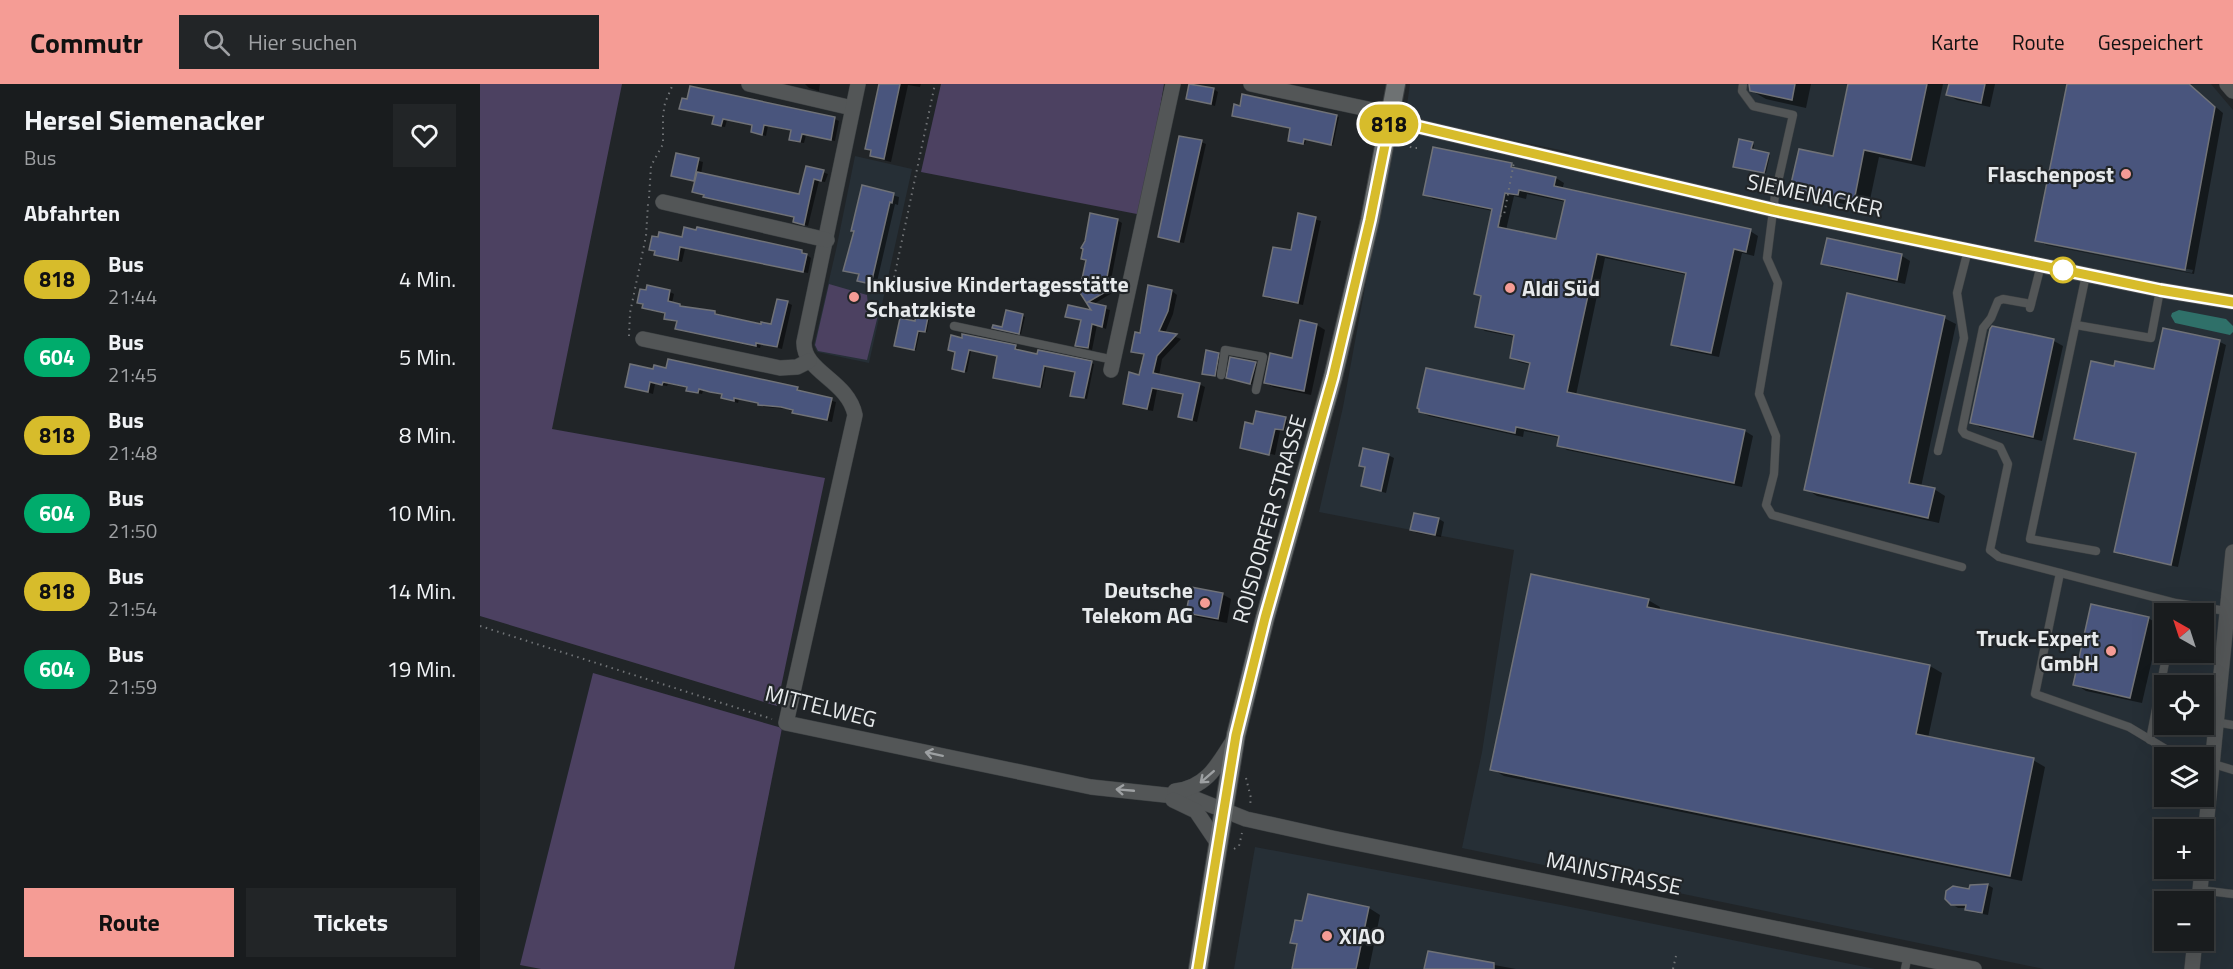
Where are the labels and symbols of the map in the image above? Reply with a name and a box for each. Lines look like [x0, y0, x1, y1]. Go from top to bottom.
line badge: 818 [1354, 104, 1424, 144]
place label: Flaschenpost [1987, 157, 2114, 191]
street label: SIEMENACKER [1744, 164, 1886, 226]
marker: Flaschenpost [2119, 167, 2133, 181]
unlabelled marker [2050, 257, 2076, 283]
place label: Inklusive Kindertagesstätte Schatzkiste [866, 267, 1129, 326]
place label: Aldi Süd [1522, 271, 1600, 305]
marker: Aldi Süd [1503, 281, 1517, 295]
marker: Inklusive Kindertagesstätte Schatzkiste [847, 290, 861, 304]
street label: ROISDORFER STRASSE [1223, 411, 1315, 627]
place label: Deutsche Telekom AG [1082, 573, 1193, 632]
marker: Deutsche Telekom AG [1198, 596, 1212, 610]
north arrow [2154, 603, 2214, 663]
place label: Truck-Expert GmbH [1977, 621, 2099, 680]
marker: Truck-Expert GmbH [2104, 644, 2118, 658]
street label: MITTELWEG [762, 676, 880, 736]
one-way arrow [924, 748, 943, 760]
one-way arrow [1200, 770, 1215, 784]
one-way arrow [1116, 784, 1136, 795]
street label: MAINSTRASSE [1543, 842, 1685, 904]
place label: XIAO [1339, 919, 1385, 953]
marker: XIAO [1320, 929, 1334, 943]

